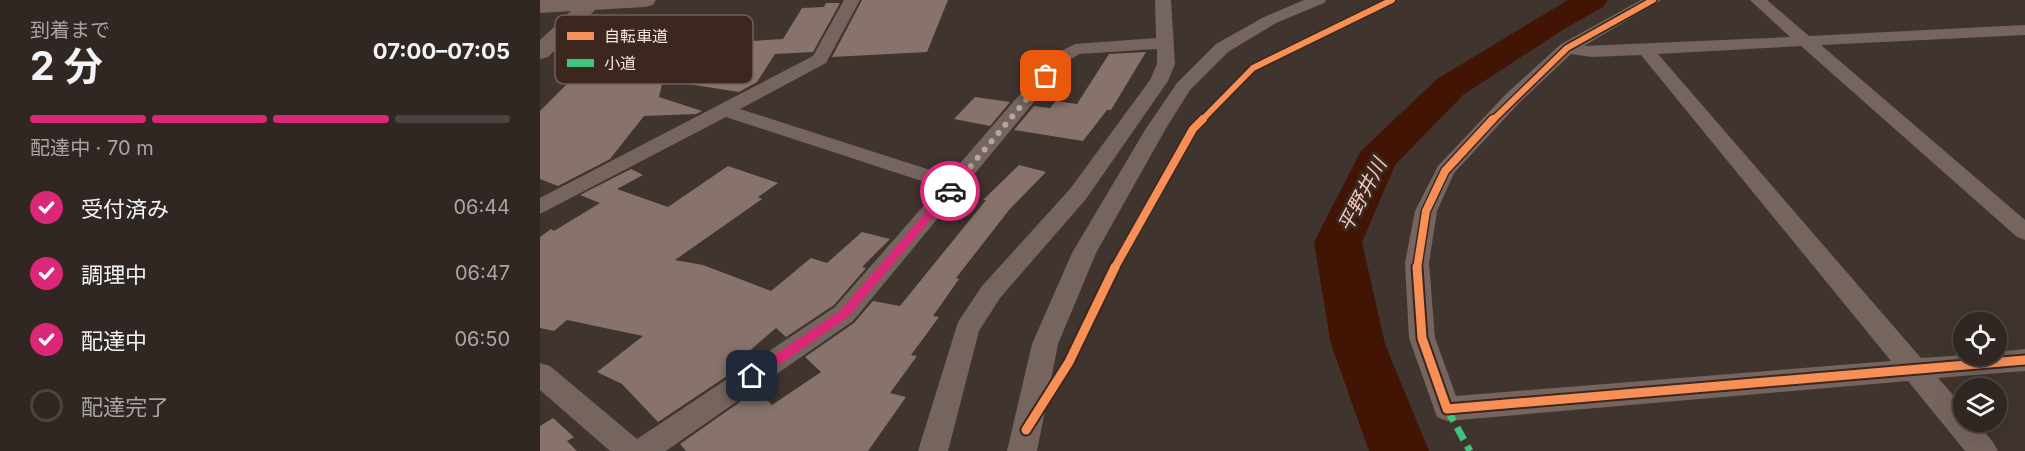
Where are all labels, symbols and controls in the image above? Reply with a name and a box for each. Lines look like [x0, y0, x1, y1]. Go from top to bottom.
legend [555, 15, 753, 84]
text: 到着まで [30, 18, 110, 42]
text: 自転車道 [604, 26, 668, 46]
text: 07:00–07:05 [373, 38, 510, 64]
text: 2 分 [30, 42, 103, 89]
pin [1020, 50, 1071, 101]
text: 小道 [604, 53, 636, 73]
icon: bag [1029, 59, 1062, 92]
text: 配達中 · 70 m [30, 136, 154, 160]
water label: 平野井川 [1333, 152, 1392, 236]
courier [920, 161, 980, 221]
icon: car [934, 175, 967, 208]
icon: check [30, 191, 63, 224]
text: 06:44 [453, 195, 510, 219]
text: 受付済み [81, 196, 169, 222]
icon: check [30, 257, 63, 290]
text: 06:47 [455, 261, 510, 285]
text: 調理中 [81, 262, 147, 288]
map controls [1953, 312, 2007, 432]
button: locate [1953, 312, 2007, 366]
icon: check [30, 323, 63, 356]
text: 06:50 [454, 327, 510, 351]
text: 配達中 [81, 328, 147, 354]
pin [726, 350, 777, 401]
icon: home [735, 359, 768, 392]
button: layers [1953, 378, 2007, 432]
text: 配達完了 [81, 394, 169, 420]

